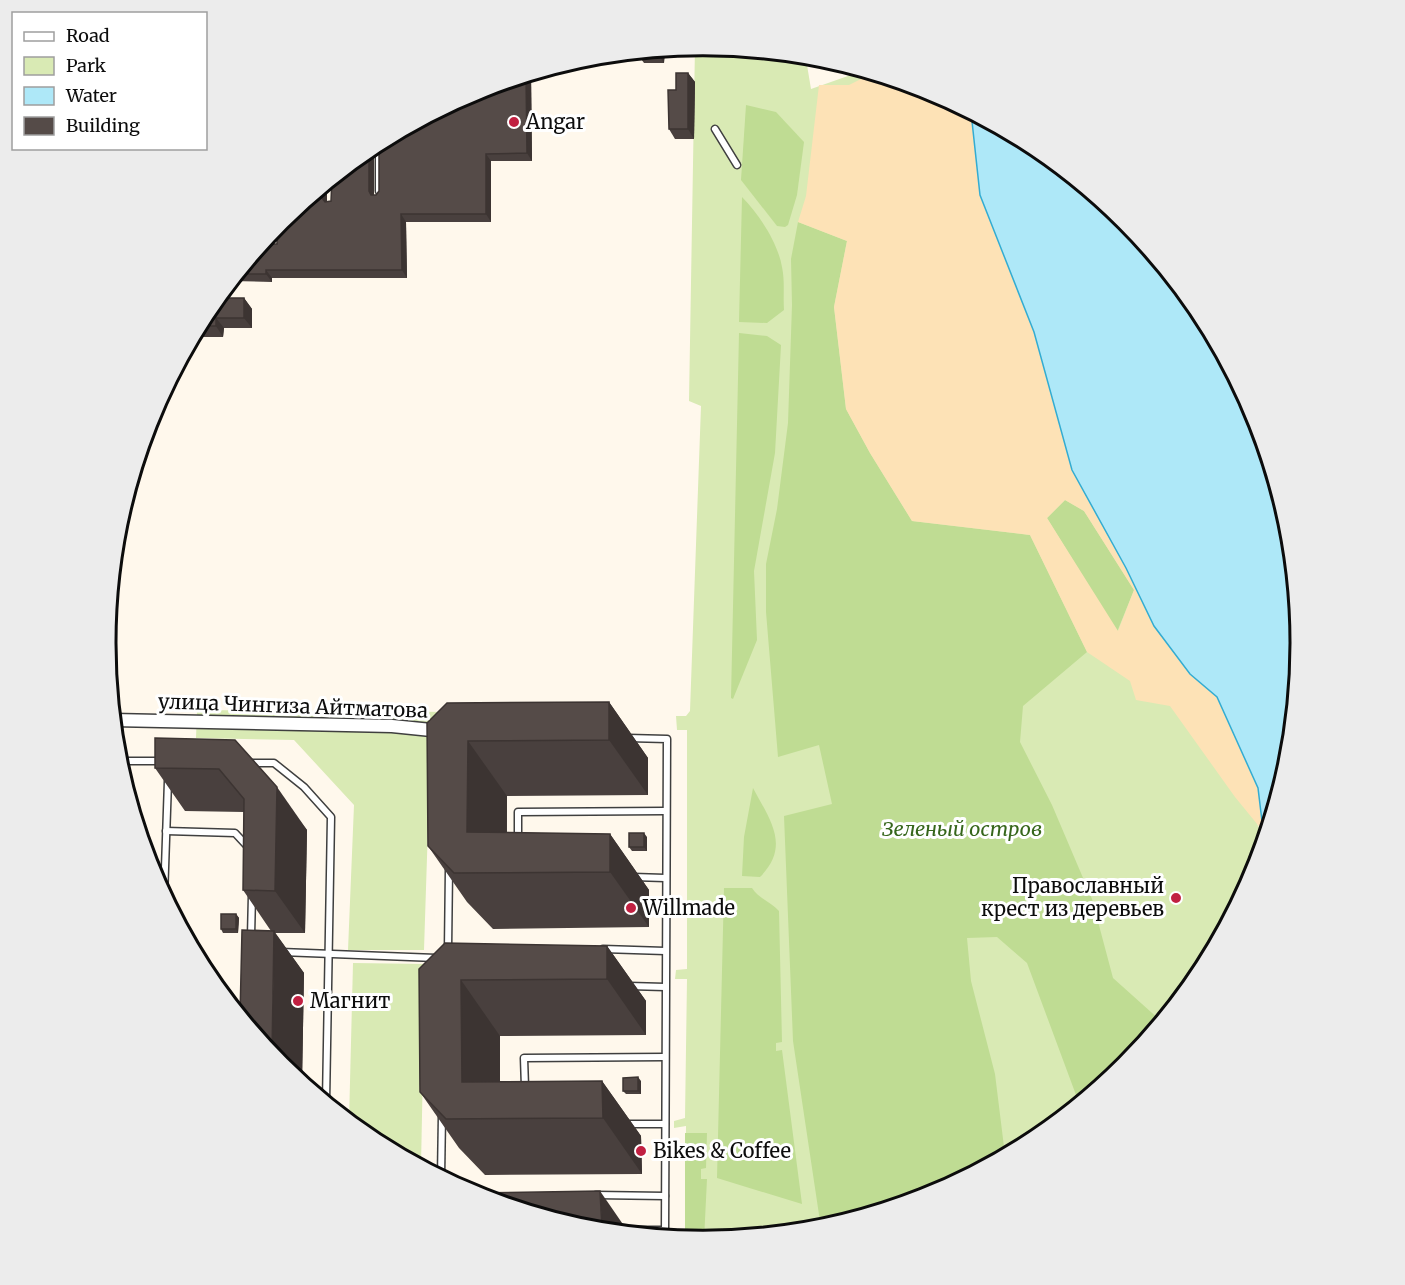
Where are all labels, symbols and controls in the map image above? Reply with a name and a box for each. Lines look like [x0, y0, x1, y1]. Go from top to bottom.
legend [12, 12, 207, 150]
text: Road [66, 24, 110, 47]
text: Park [66, 54, 107, 77]
text: Water [65, 84, 117, 107]
place label: Angar [525, 109, 585, 134]
text: Building [66, 114, 140, 137]
marker: Angar [507, 115, 521, 129]
street label: улица Чингиза Айтматова [158, 688, 429, 723]
park label: Зеленый остров [882, 816, 1042, 841]
place label: Православный крест из деревьев [981, 873, 1164, 921]
marker: Православный крест из деревьев [1169, 891, 1183, 905]
place label: Willmade [642, 895, 735, 920]
marker: Willmade [624, 901, 638, 915]
place label: Магнит [310, 988, 390, 1013]
marker: Магнит [291, 994, 305, 1008]
place label: Bikes & Coffee [653, 1138, 791, 1163]
marker: Bikes & Coffee [634, 1144, 648, 1158]

